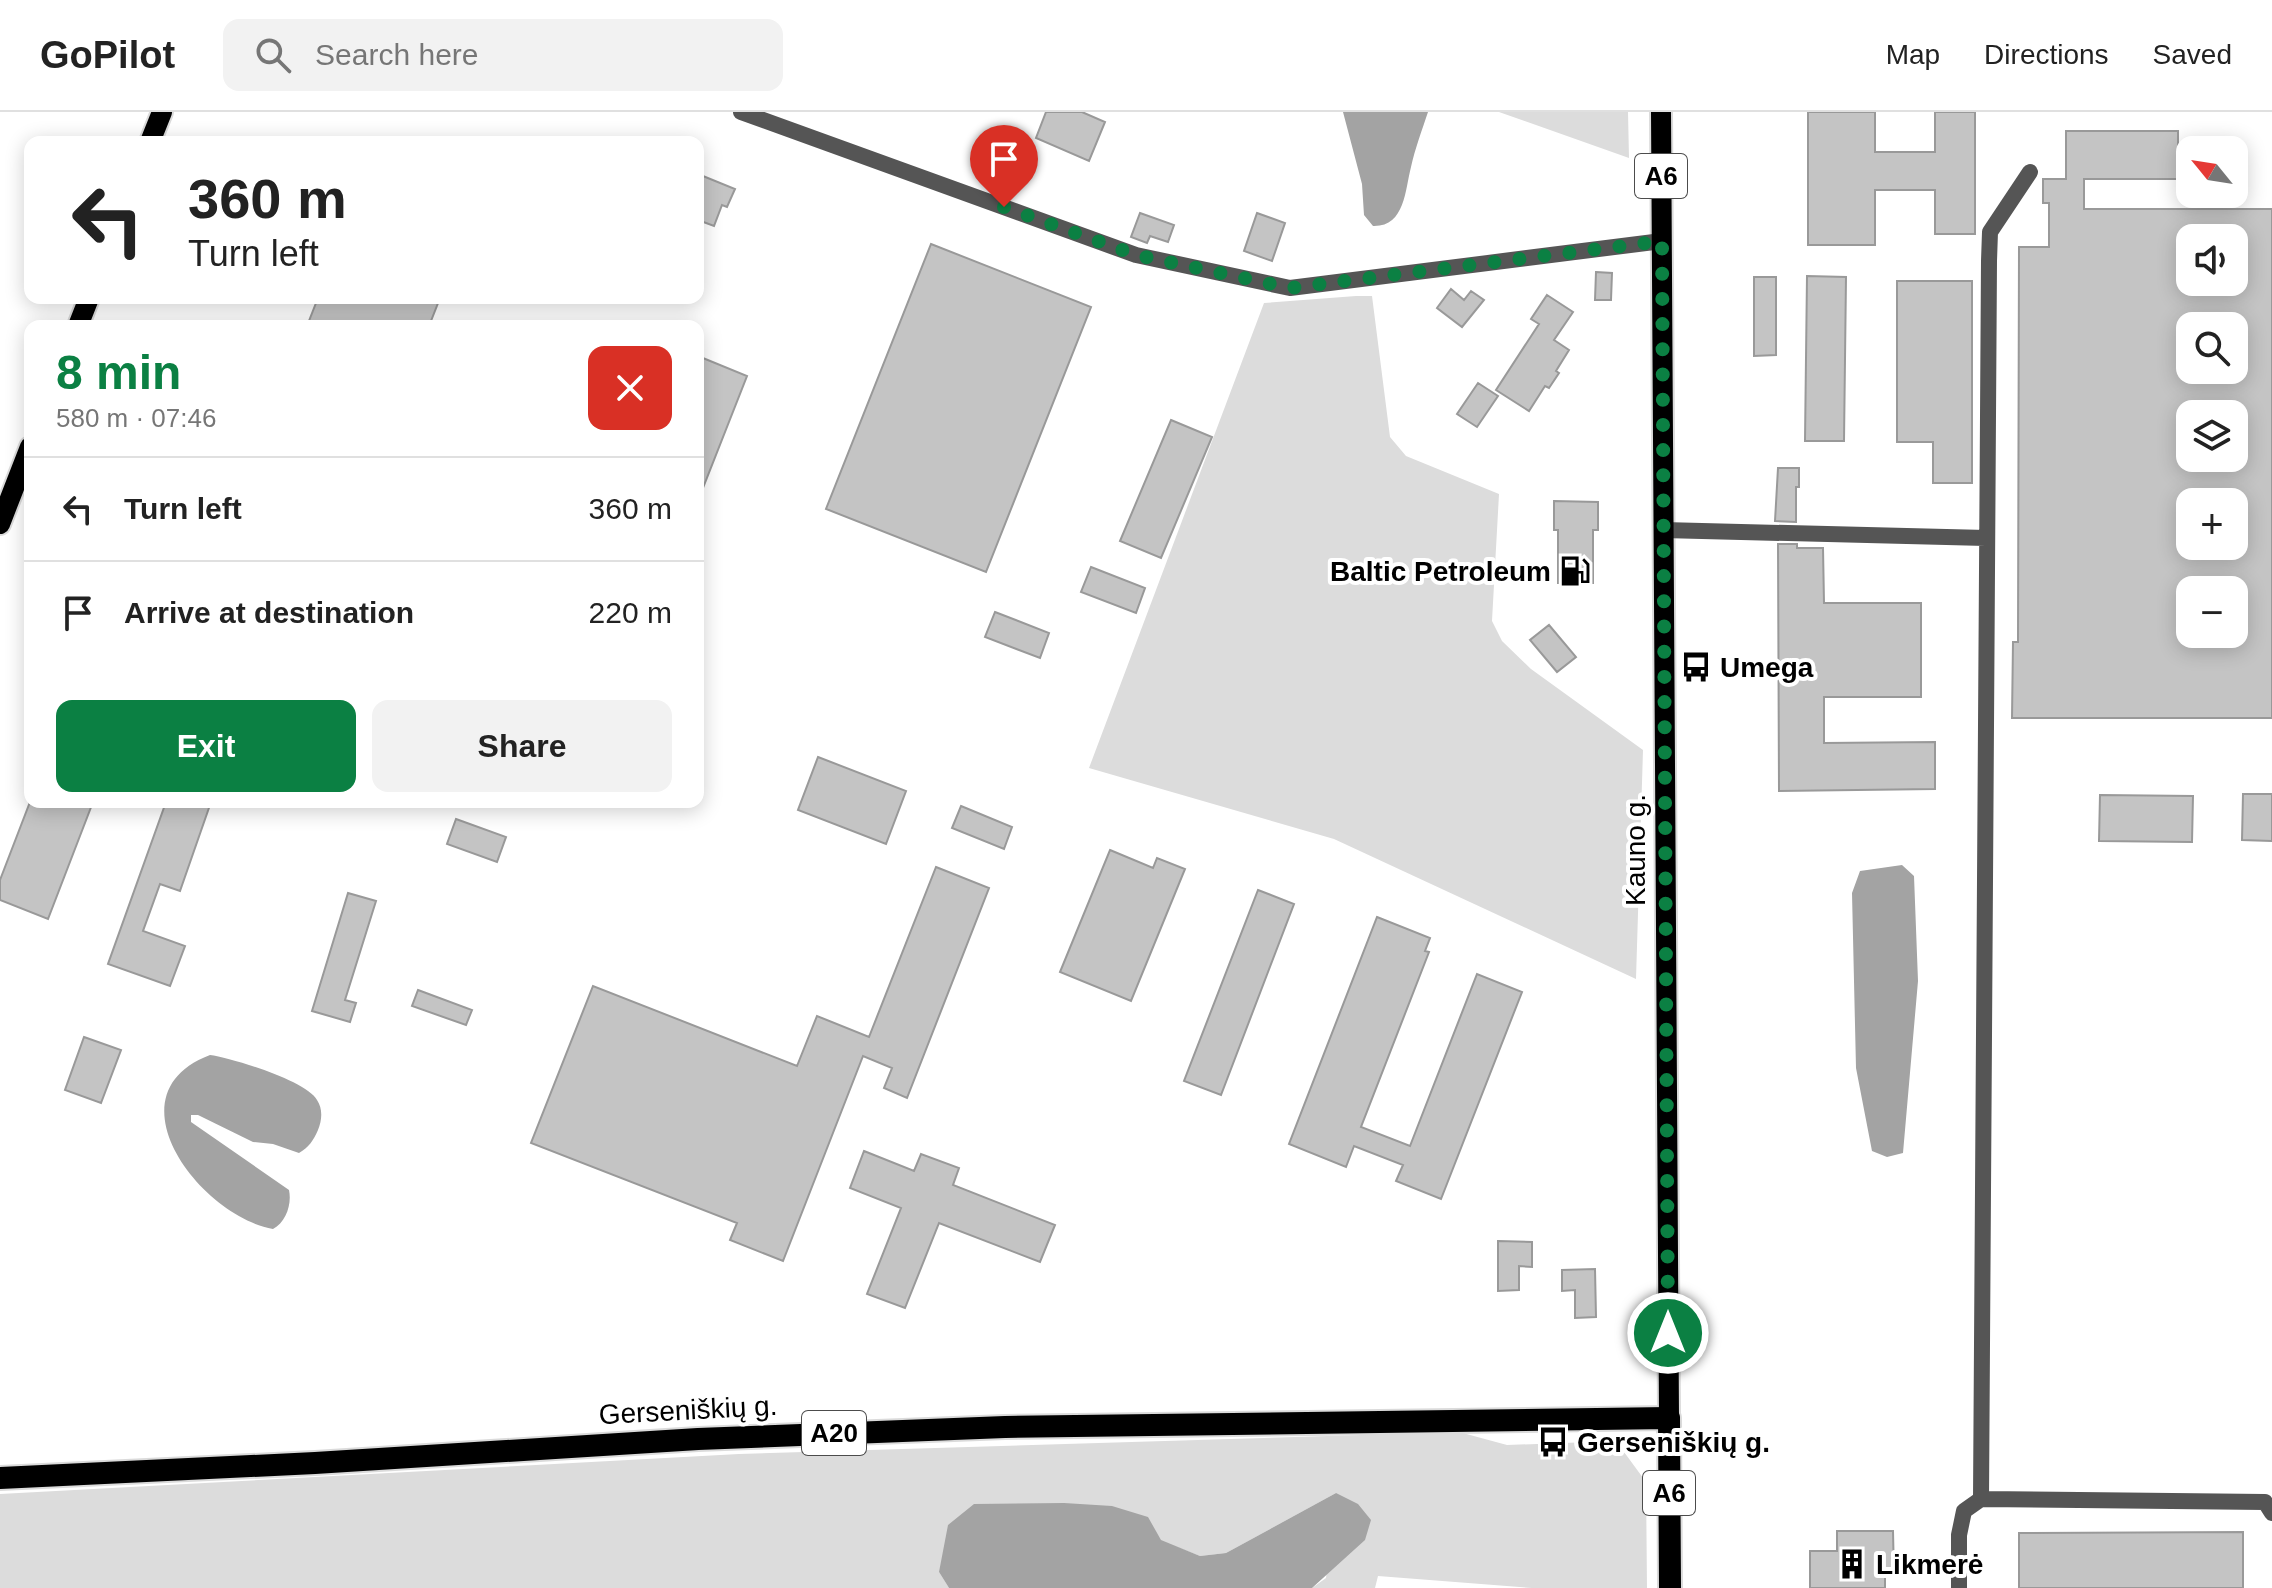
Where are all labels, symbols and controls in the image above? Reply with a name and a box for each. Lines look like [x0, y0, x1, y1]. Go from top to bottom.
search box [223, 19, 783, 91]
icon: search [251, 33, 295, 77]
text: GoPilot [40, 34, 175, 76]
text: Search here [315, 38, 479, 71]
text: Map [1886, 39, 1940, 70]
text: Directions [1984, 39, 2109, 70]
text: Saved [2153, 39, 2232, 70]
pin [970, 125, 1038, 207]
north arrow [2176, 136, 2248, 208]
map controls [2176, 136, 2248, 648]
icon: arrive [982, 137, 1026, 181]
road number: A6 [1635, 154, 1687, 198]
text: 360 m [188, 167, 347, 230]
icon: left [56, 168, 160, 272]
button: sound [2176, 224, 2248, 296]
text: Turn left [188, 233, 319, 274]
button: search [2176, 312, 2248, 384]
text: 8 min [56, 346, 181, 399]
button: close [588, 346, 672, 430]
button: layers [2176, 400, 2248, 472]
text: 580 m · 07:46 [56, 403, 216, 433]
icon: left [56, 487, 100, 531]
button: + [2176, 488, 2248, 560]
text: Turn left [124, 492, 242, 525]
text: 360 m [589, 492, 672, 525]
fuel station icon: Baltic Petroleum [1558, 554, 1592, 588]
place label: Baltic Petroleum [1330, 556, 1551, 587]
button: − [2176, 576, 2248, 648]
icon: arrive [56, 591, 100, 635]
text: Arrive at destination [124, 596, 414, 629]
text: 220 m [589, 596, 672, 629]
bus stop icon: Umega [1679, 650, 1713, 684]
place label: Umega [1720, 652, 1814, 683]
button: Exit [56, 700, 356, 792]
button: Share [372, 700, 672, 792]
street label: Kauno g. [1620, 794, 1651, 906]
position arrow [1626, 1291, 1710, 1375]
street label: Gerseniškių g. [598, 1390, 778, 1430]
road number: A20 [802, 1411, 866, 1455]
bus stop icon: Gerseniškių g. [1536, 1425, 1570, 1459]
place label: Gerseniškių g. [1577, 1427, 1770, 1458]
road number: A6 [1643, 1471, 1695, 1515]
building icon: Likmerė [1835, 1547, 1869, 1581]
place label: Likmerė [1876, 1549, 1983, 1580]

